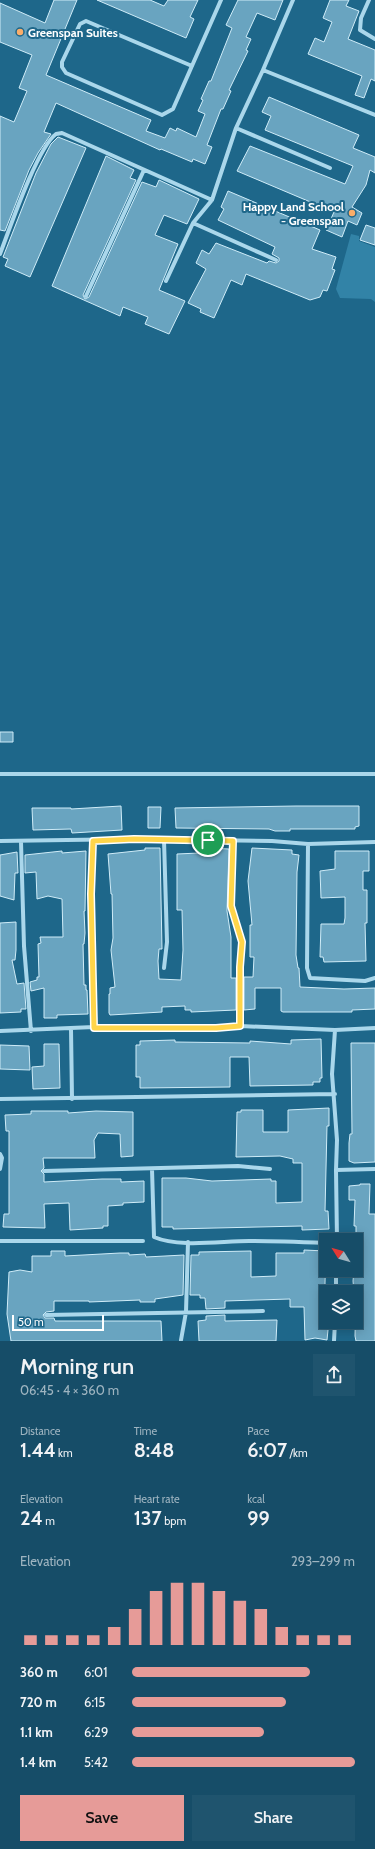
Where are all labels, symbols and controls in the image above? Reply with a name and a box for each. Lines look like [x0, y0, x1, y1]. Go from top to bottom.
place label: Greenspan Suites [28, 25, 118, 40]
marker: Greenspan Suites [15, 27, 25, 37]
place label: Happy Land School - Greenspan [243, 199, 344, 228]
marker: Happy Land School - Greenspan [347, 208, 357, 218]
pin [191, 823, 225, 857]
icon: arrive [197, 829, 219, 851]
north arrow [319, 1233, 363, 1277]
map controls [319, 1233, 363, 1329]
button: layers [319, 1285, 363, 1329]
scale bar [12, 1313, 104, 1332]
text: 50 m [18, 1315, 44, 1329]
text: Morning run [20, 1353, 134, 1380]
button: share [313, 1354, 355, 1396]
text: 06:45 · 4 × 360 m [20, 1382, 119, 1398]
text: Distance [20, 1424, 61, 1438]
text: Time [134, 1424, 157, 1438]
text: Pace [247, 1424, 269, 1438]
text: 1.44 [20, 1438, 56, 1462]
text: 8:48 [134, 1438, 174, 1462]
text: 6:07 [247, 1438, 287, 1462]
text: km [56, 1446, 73, 1460]
text: /km [287, 1446, 308, 1460]
text: Elevation [20, 1492, 63, 1506]
text: Heart rate [134, 1492, 180, 1506]
text: kcal [247, 1492, 265, 1506]
text: 24 [20, 1506, 43, 1530]
text: 137 [134, 1506, 162, 1530]
text: 99 [247, 1506, 270, 1530]
text: m [43, 1514, 55, 1528]
text: bpm [162, 1514, 186, 1528]
text: Elevation [20, 1553, 71, 1569]
text: 293–299 m [291, 1553, 355, 1569]
text: 360 m [20, 1664, 58, 1680]
text: 6:01 [84, 1664, 107, 1680]
text: 720 m [20, 1694, 57, 1710]
text: 6:15 [84, 1694, 105, 1710]
text: 1.1 km [20, 1724, 53, 1740]
text: 6:29 [84, 1724, 108, 1740]
text: 1.4 km [20, 1754, 56, 1770]
text: 5:42 [84, 1754, 108, 1770]
button: Save [20, 1795, 184, 1841]
button: Share [192, 1795, 355, 1841]

